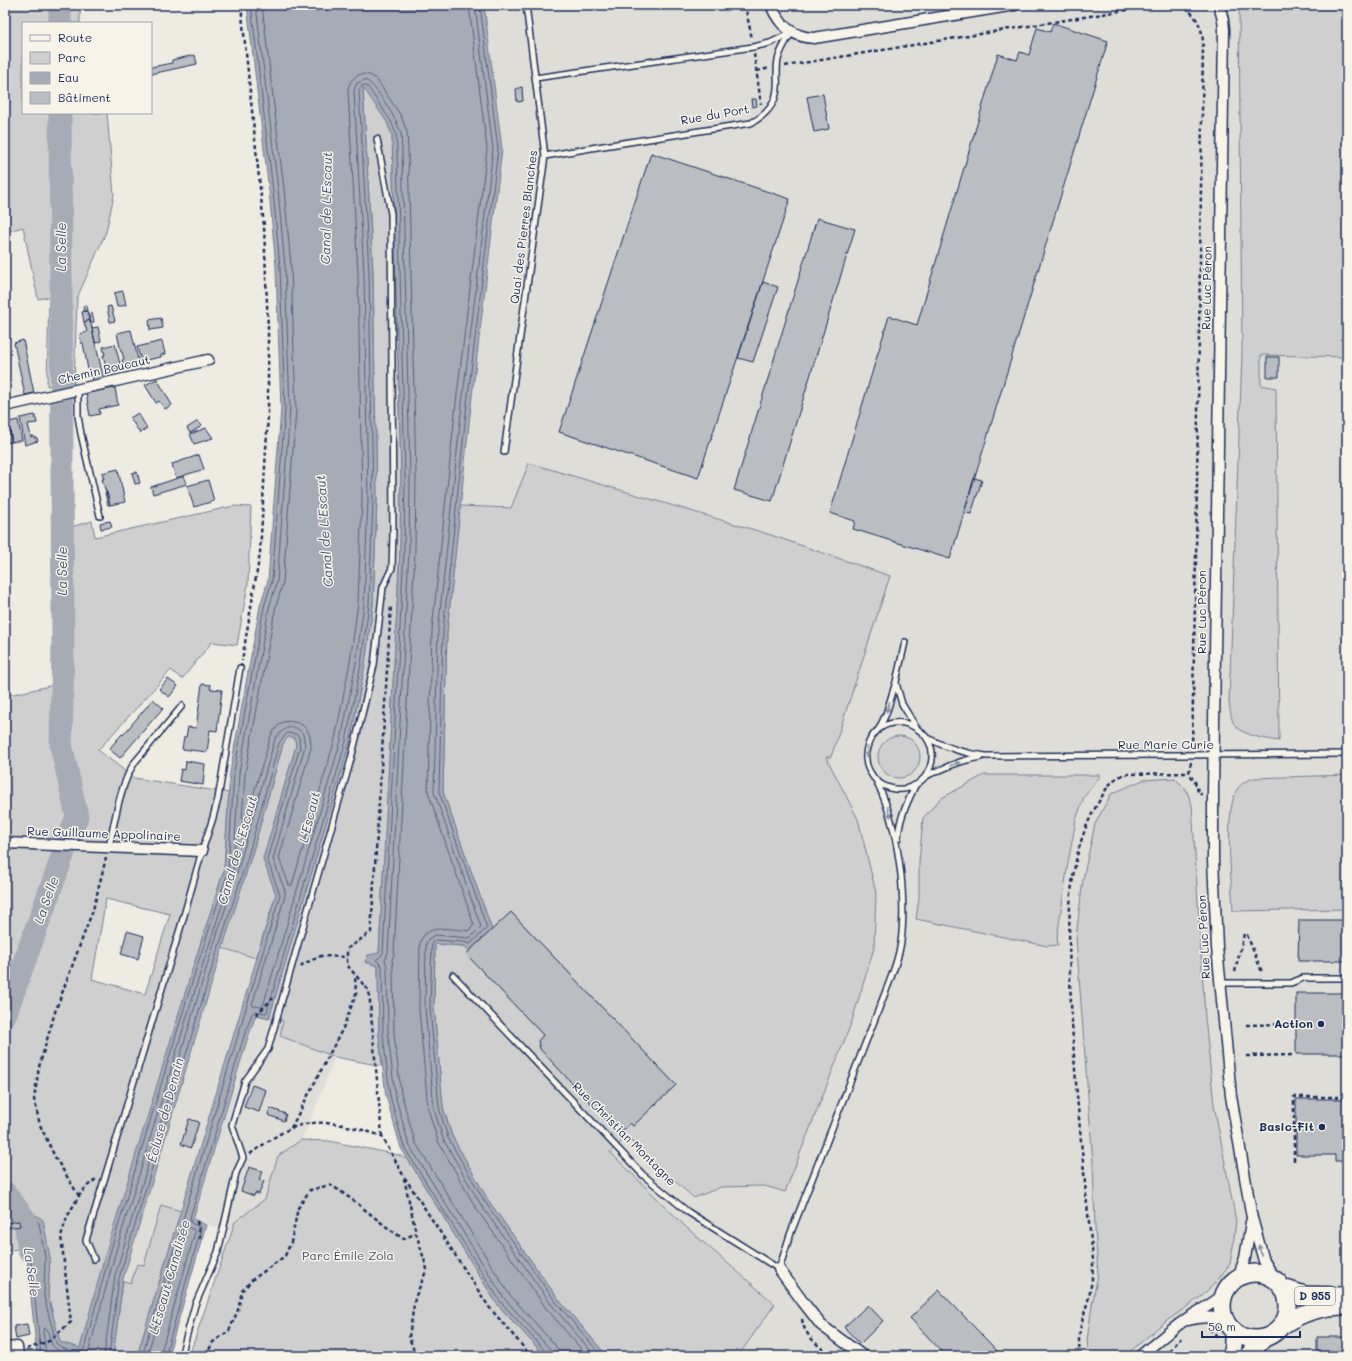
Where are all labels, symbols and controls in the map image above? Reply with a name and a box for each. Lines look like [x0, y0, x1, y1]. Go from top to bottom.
legend [22, 22, 152, 114]
text: Route [58, 29, 92, 45]
text: Parc [58, 49, 86, 65]
text: Eau [58, 69, 79, 85]
text: Bâtiment [58, 89, 111, 105]
street label: Rue du Port [679, 100, 750, 128]
street label: Quai des Pierres Blanches [506, 149, 540, 305]
water label: Canal de L'Escaut [316, 152, 335, 264]
water label: La Selle [52, 222, 69, 272]
street label: Rue Luc Péron [1197, 246, 1215, 330]
street label: Chemin Boucaut [56, 351, 151, 387]
water label: Canal de L'Escaut [311, 474, 336, 588]
water label: La Selle [53, 546, 70, 596]
street label: Rue Luc Péron [1193, 570, 1209, 654]
one-way arrow [884, 701, 890, 713]
street label: Rue Marie Curie [1118, 736, 1214, 752]
one-way arrow [864, 746, 870, 758]
one-way arrow [949, 761, 961, 767]
water label: L'Escaut [294, 790, 323, 844]
water label: Canal de L'Escaut [213, 793, 260, 906]
one-way arrow [886, 806, 892, 818]
street label: Rue Guillaume Appolinaire [27, 822, 181, 844]
water label: La Selle [29, 874, 62, 926]
street label: Rue Luc Péron [1193, 895, 1213, 979]
place label: Action [1274, 1015, 1313, 1031]
marker: Action [1316, 1019, 1326, 1029]
water label: Écluse de Denain [142, 1056, 187, 1164]
street label: Rue Christian Montagne [569, 1078, 680, 1189]
place label: Basic-Fit [1259, 1118, 1314, 1134]
marker: Basic-Fit [1317, 1122, 1327, 1132]
water label: L'Escaut Canalisée [144, 1218, 193, 1336]
one-way arrow [1257, 1244, 1263, 1256]
water label: La Selle [21, 1246, 44, 1297]
park label: Parc Émile Zola [302, 1247, 394, 1263]
road number: D 955 [1295, 1287, 1335, 1305]
scale bar [1202, 1313, 1300, 1339]
text: 50 m [1208, 1318, 1236, 1334]

